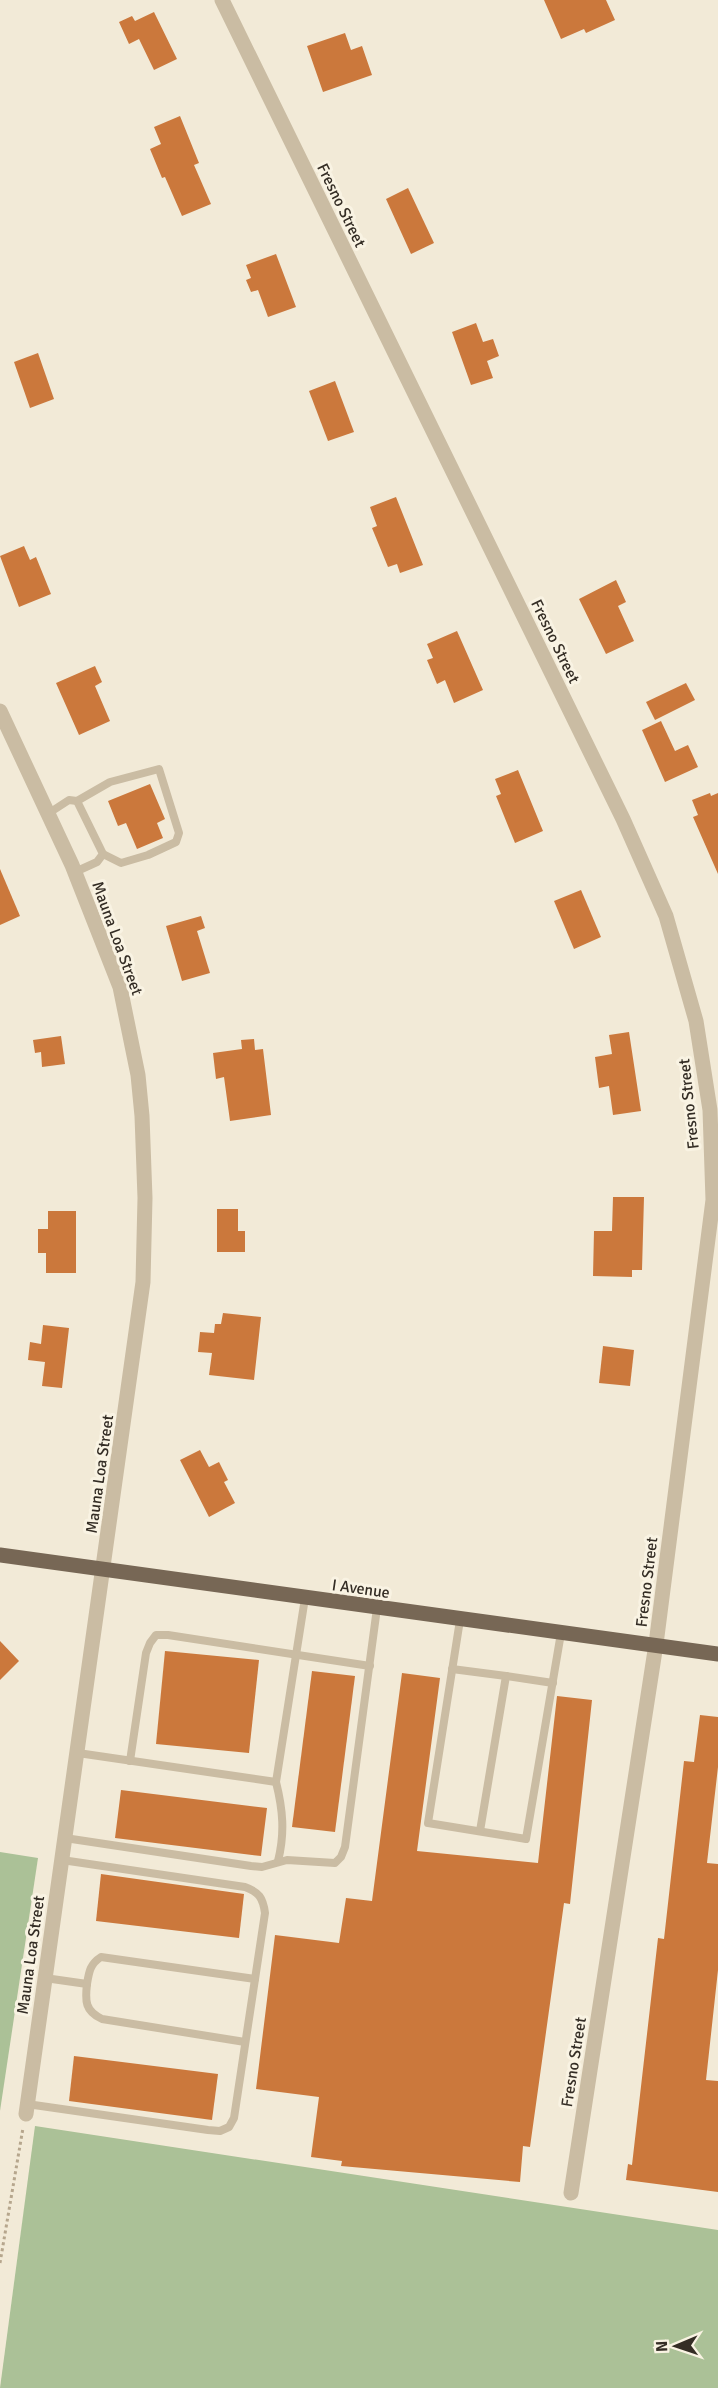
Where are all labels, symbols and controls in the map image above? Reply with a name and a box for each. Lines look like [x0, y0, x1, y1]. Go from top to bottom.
street label: Fresno Street [312, 160, 370, 251]
street label: Fresno Street [526, 596, 584, 687]
street label: Mauna Loa Street [87, 879, 147, 998]
street label: Fresno Street [674, 1057, 704, 1150]
street label: Mauna Loa Street [82, 1413, 118, 1535]
street label: Fresno Street [632, 1535, 663, 1628]
street label: I Avenue [331, 1575, 391, 1603]
street label: Mauna Loa Street [13, 1894, 49, 2016]
street label: Fresno Street [557, 2015, 591, 2109]
north arrow [646, 2316, 706, 2376]
text: N [652, 2341, 672, 2352]

